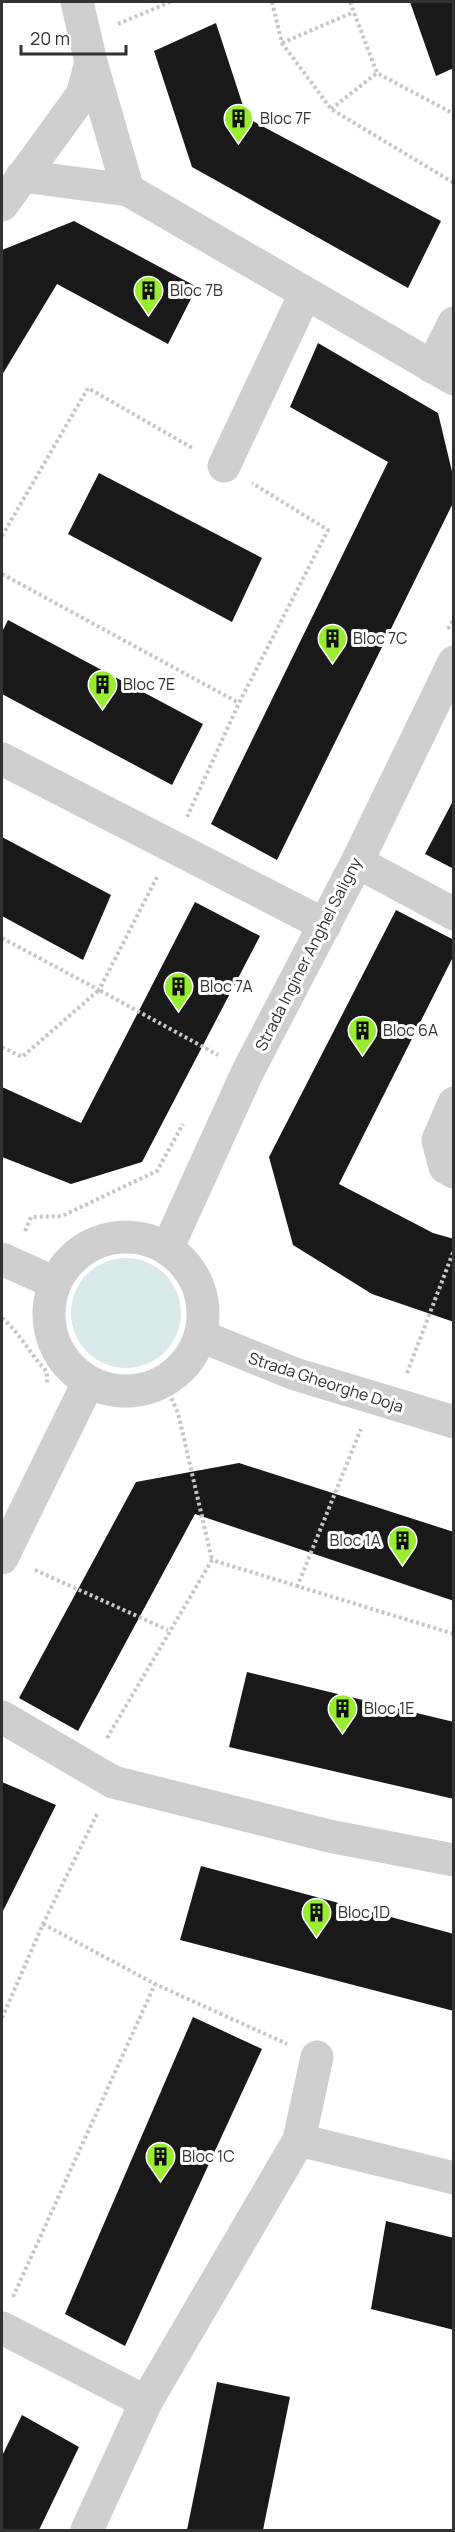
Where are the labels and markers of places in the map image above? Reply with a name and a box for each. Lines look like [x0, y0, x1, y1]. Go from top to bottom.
building icon: Bloc 7F [223, 102, 255, 144]
place label: Bloc 7F [260, 107, 311, 129]
building icon: Bloc 7B [133, 274, 165, 316]
place label: Bloc 7B [170, 279, 223, 301]
building icon: Bloc 7C [316, 622, 348, 664]
place label: Bloc 7C [353, 627, 408, 649]
building icon: Bloc 7E [86, 668, 118, 710]
place label: Bloc 7E [123, 673, 175, 695]
building icon: Bloc 7A [163, 970, 195, 1012]
place label: Bloc 7A [200, 975, 253, 997]
building icon: Bloc 6A [346, 1014, 378, 1056]
place label: Bloc 6A [383, 1019, 438, 1041]
building icon: Bloc 1A [386, 1524, 418, 1566]
place label: Bloc 1A [330, 1529, 381, 1551]
building icon: Bloc 1E [327, 1692, 359, 1734]
place label: Bloc 1E [364, 1697, 414, 1719]
building icon: Bloc 1D [301, 1896, 333, 1938]
place label: Bloc 1D [338, 1901, 390, 1923]
building icon: Bloc 1C [145, 2140, 177, 2182]
place label: Bloc 1C [182, 2145, 235, 2167]

